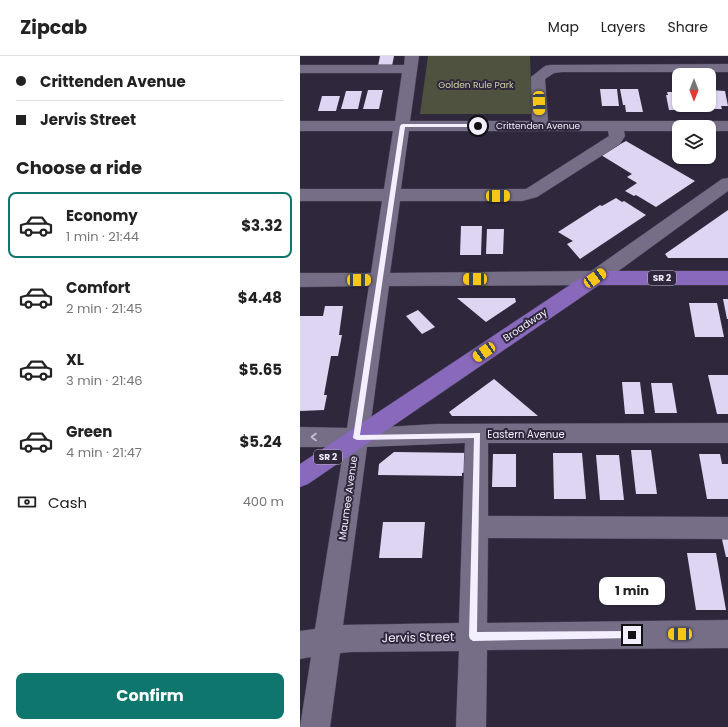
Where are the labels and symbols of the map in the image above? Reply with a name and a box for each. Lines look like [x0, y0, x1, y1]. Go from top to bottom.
north arrow [672, 68, 716, 112]
park label: Golden Rule Park [438, 79, 514, 91]
car [533, 91, 545, 115]
route start [469, 117, 487, 135]
street label: Crittenden Avenue [496, 120, 580, 132]
car [486, 190, 510, 202]
car [582, 266, 608, 290]
road number: SR 2 [648, 271, 676, 285]
car [463, 273, 487, 285]
car [347, 274, 371, 286]
street label: Broadway [500, 304, 550, 345]
car [471, 340, 497, 364]
street label: Eastern Avenue [487, 427, 565, 442]
one-way arrow [311, 433, 317, 442]
road number: SR 2 [314, 450, 342, 464]
street label: Maumee Avenue [335, 455, 361, 541]
callout: 1 min [599, 577, 665, 605]
route end [623, 626, 641, 644]
street label: Jervis Street [382, 628, 454, 646]
car [668, 628, 692, 640]

